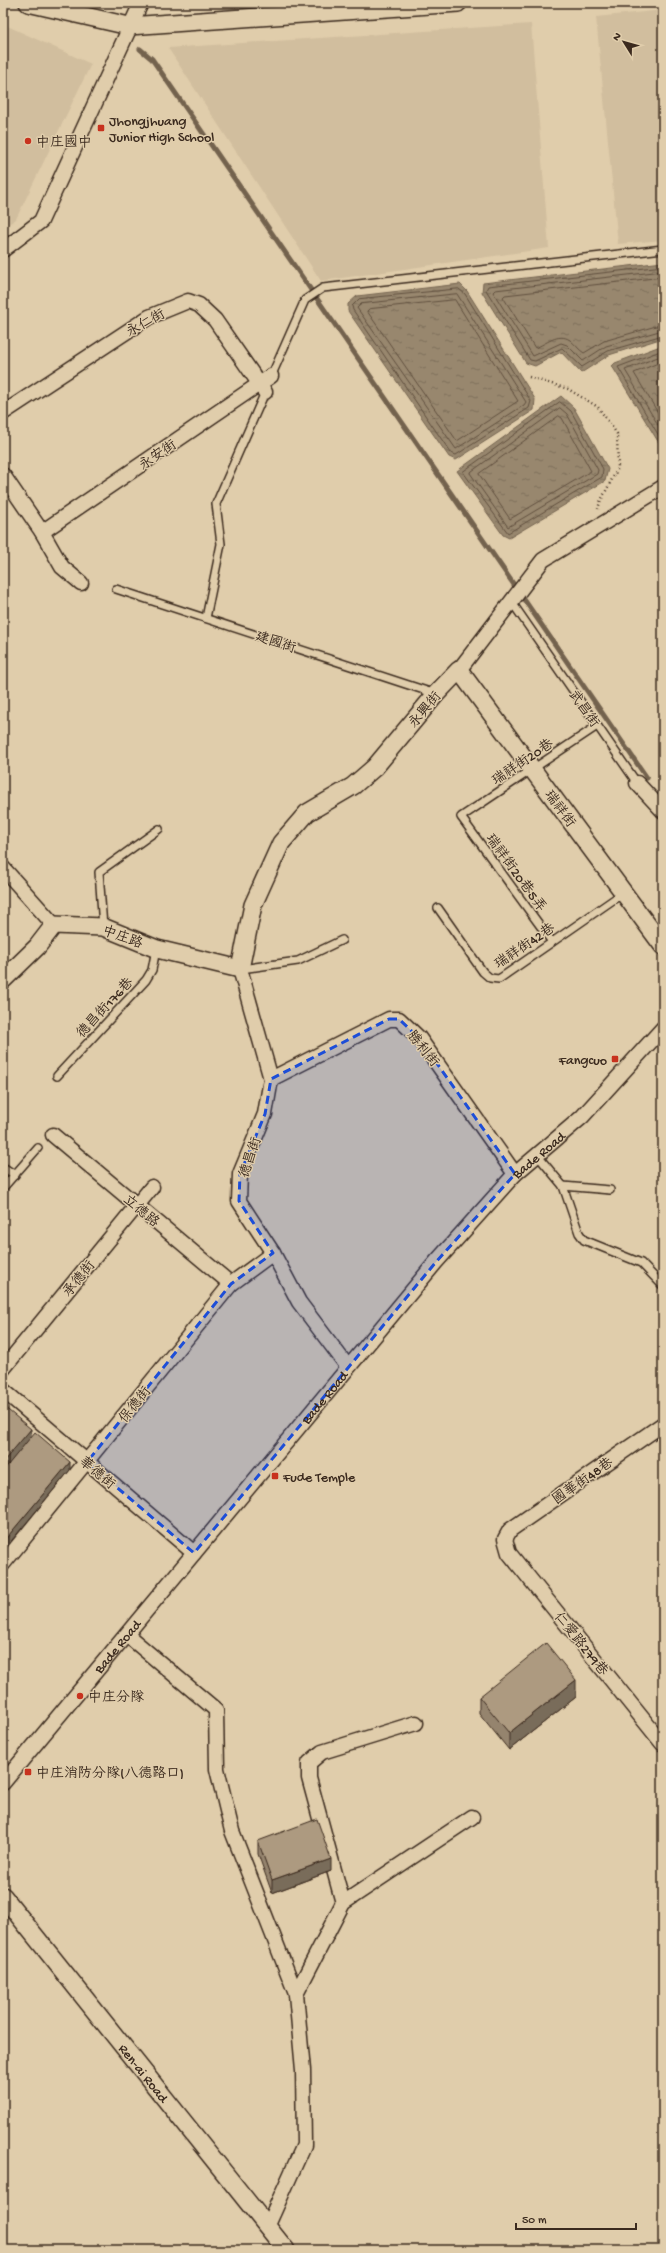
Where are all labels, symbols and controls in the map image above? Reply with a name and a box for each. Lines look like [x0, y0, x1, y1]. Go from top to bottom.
north arrow [604, 22, 644, 62]
text: N [611, 31, 625, 44]
place label: Jhongjhuang Junior High School [109, 114, 214, 147]
marker: Jhongjhuang Junior High School [96, 123, 106, 133]
place label: 中庄國中 [36, 134, 92, 152]
marker: 中庄國中 [23, 136, 33, 146]
street label: 永仁街 [123, 306, 169, 342]
street label: 永安街 [136, 436, 181, 475]
street label: 建國街 [253, 628, 298, 658]
street label: 武昌街 [564, 687, 603, 732]
street label: 永興街 [405, 688, 446, 732]
street label: 瑞祥街20巷 [488, 735, 558, 790]
street label: 瑞祥街 [539, 786, 579, 831]
street label: 瑞祥街20巷5弄 [480, 830, 550, 916]
street label: 瑞祥街42巷 [490, 919, 560, 974]
street label: 中庄路 [100, 922, 145, 954]
street label: 德昌街176巷 [73, 974, 139, 1042]
street label: 勝利街 [402, 1027, 443, 1071]
place label: Fangcuo [558, 1053, 607, 1070]
marker: Fangcuo [610, 1054, 620, 1064]
street label: Bade Road [509, 1128, 571, 1184]
street label: 德昌街 [236, 1135, 266, 1180]
street label: 立德路 [119, 1191, 163, 1232]
street label: 承德街 [59, 1257, 100, 1301]
street label: Bade Road [298, 1367, 354, 1429]
street label: 保德街 [115, 1383, 156, 1427]
street label: 華德街 [75, 1453, 119, 1494]
street label: 國華街48巷 [549, 1454, 618, 1509]
place label: Fude Temple [282, 1470, 356, 1487]
marker: Fude Temple [270, 1471, 280, 1481]
street label: 仁愛路279巷 [549, 1609, 612, 1681]
street label: Bade Road [91, 1616, 147, 1679]
place label: 中庄分隊 [88, 1689, 144, 1707]
marker: 中庄分隊 [75, 1691, 85, 1701]
place label: 中庄消防分隊(八德路口) [36, 1765, 184, 1783]
marker: 中庄消防分隊(八德路口) [23, 1767, 33, 1777]
street label: Ren-ai Road [114, 2041, 172, 2108]
scale bar [516, 2205, 636, 2231]
text: 50 m [522, 2214, 547, 2228]

